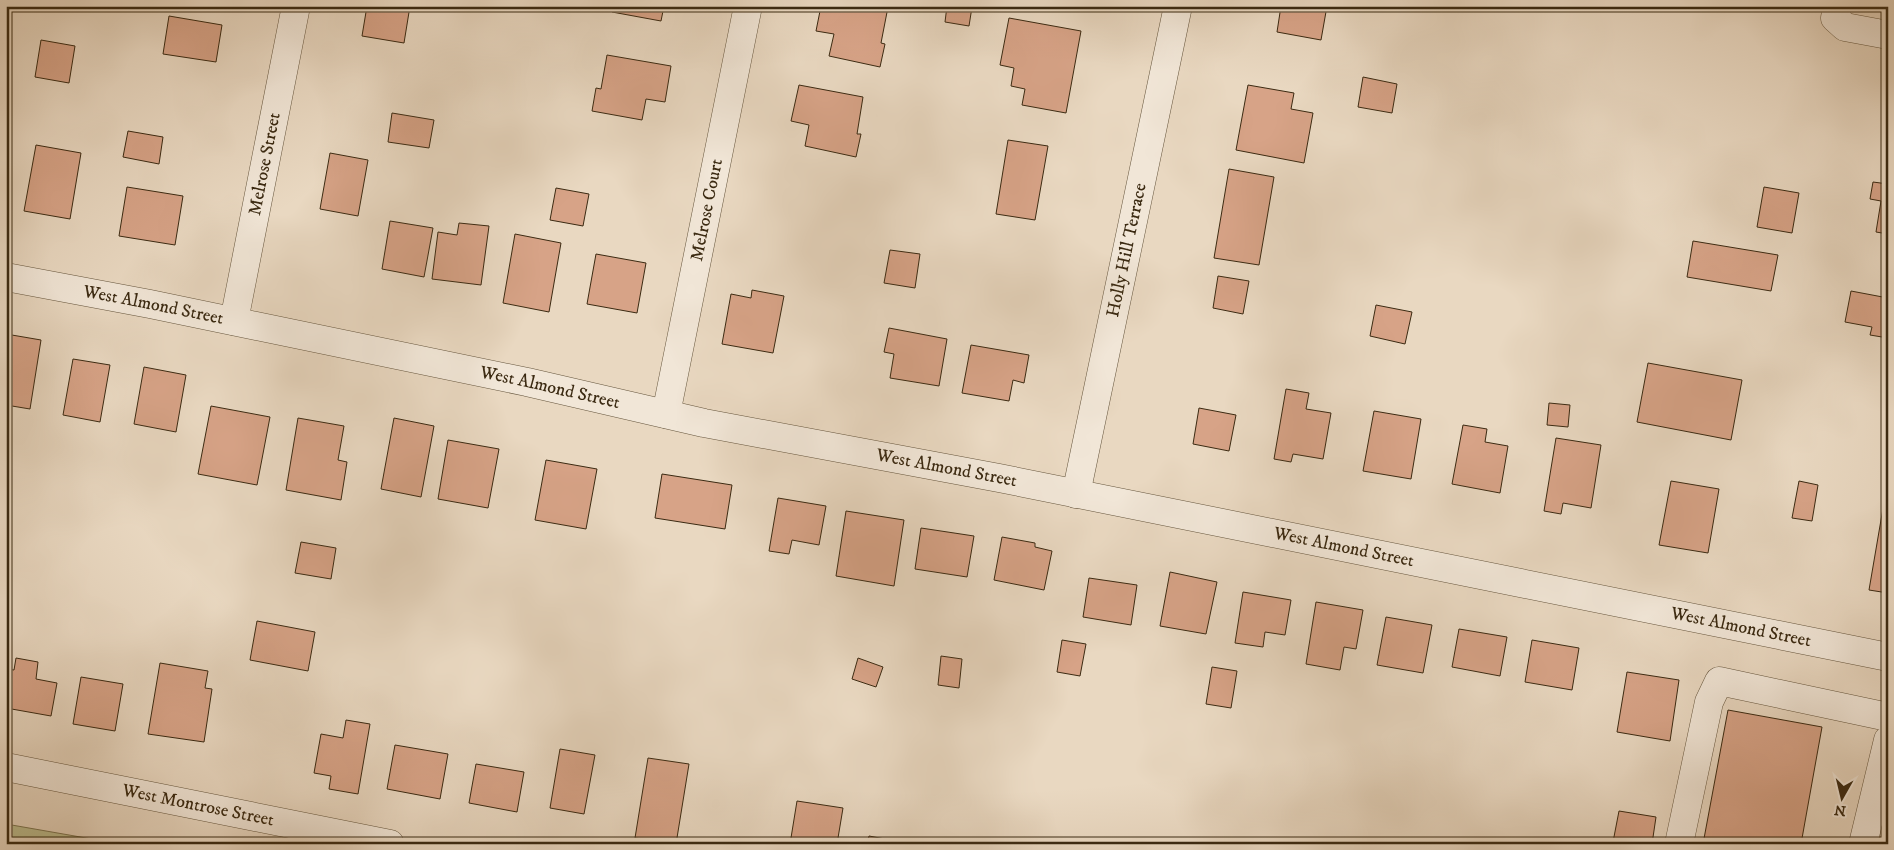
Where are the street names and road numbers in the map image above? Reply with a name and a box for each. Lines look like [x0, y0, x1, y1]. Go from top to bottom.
street label: Melrose Street [244, 110, 286, 217]
street label: Melrose Court [686, 157, 728, 263]
street label: Holly Hill Terrace [1102, 181, 1152, 319]
street label: West Almond Street [80, 281, 226, 330]
street label: West Almond Street [477, 361, 622, 414]
street label: West Almond Street [874, 444, 1019, 492]
street label: West Almond Street [1271, 522, 1416, 572]
street label: West Almond Street [1668, 602, 1813, 652]
street label: West Montrose Street [119, 779, 276, 832]

